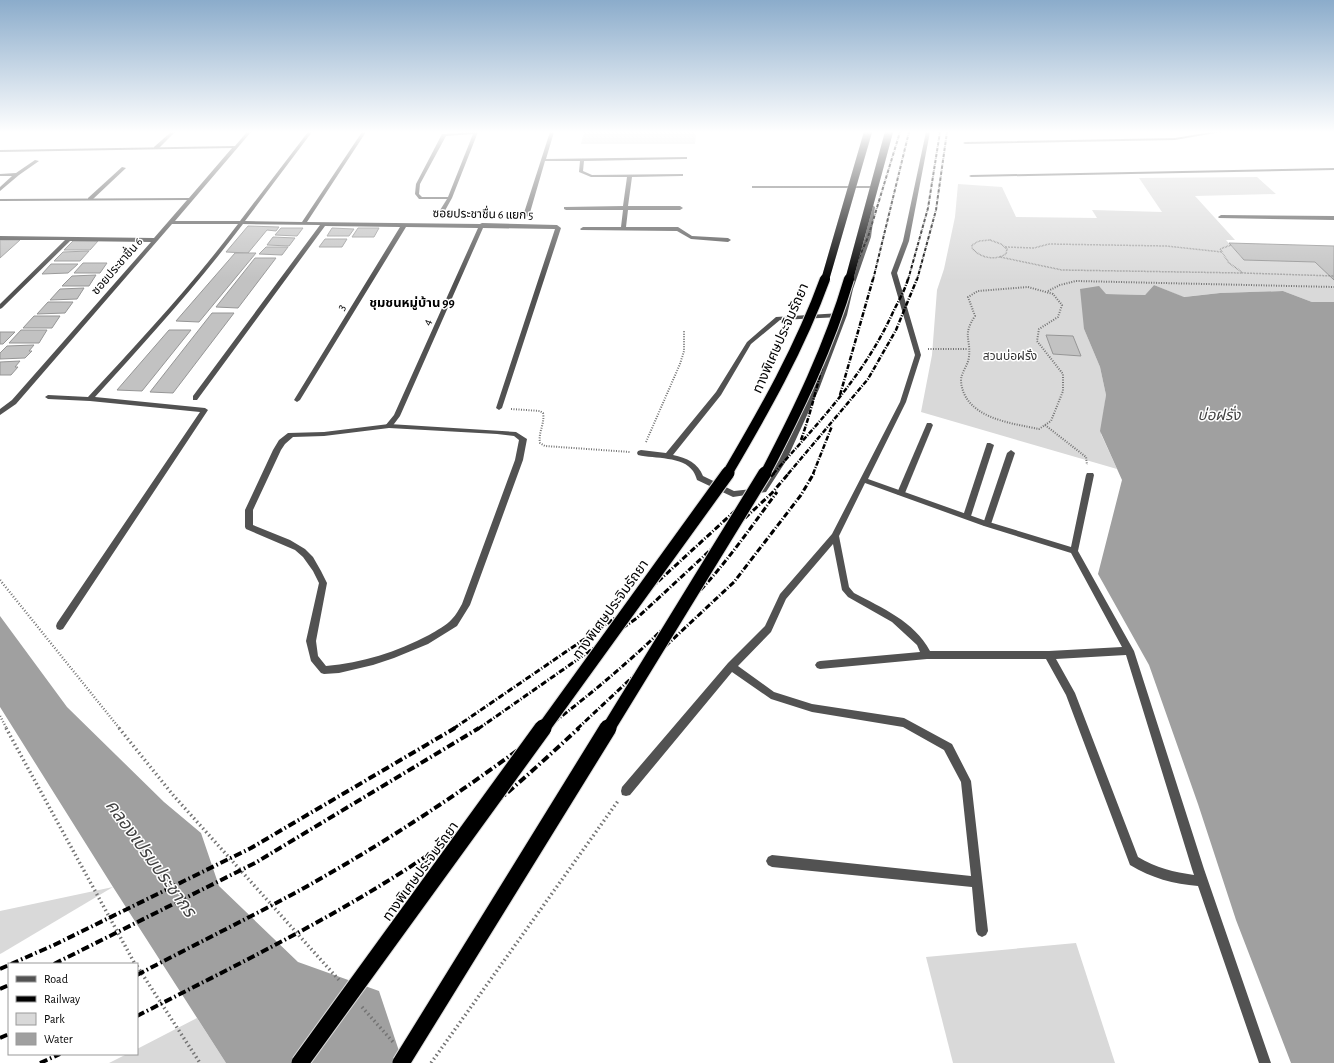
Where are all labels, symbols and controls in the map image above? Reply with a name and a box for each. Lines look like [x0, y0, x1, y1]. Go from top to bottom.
street label: ซอยประชาชื่น 6 แยก 5 [433, 204, 533, 221]
street label: ซอยประชาชื่น 6 [87, 233, 145, 297]
street label: ทางพิเศษประจิมรัถยา [749, 281, 811, 395]
district label: ชุมชนหมู่บ้าน 99 [369, 296, 455, 311]
street label: 3 [335, 302, 347, 312]
street label: 4 [420, 317, 434, 327]
park label: สวนบ่อฝรั่ง [983, 348, 1037, 362]
water label: บ่อฝรั่ง [1198, 405, 1241, 423]
street label: ทางพิเศษประจิมรัถยา [569, 557, 651, 662]
water label: คลองเปรมประชากร [102, 797, 199, 921]
street label: ทางพิเศษประจิมรัถยา [379, 819, 461, 924]
legend [8, 963, 138, 1055]
text: Road [44, 973, 68, 985]
text: Railway [44, 993, 80, 1006]
text: Park [44, 1013, 65, 1025]
text: Water [44, 1033, 73, 1045]

